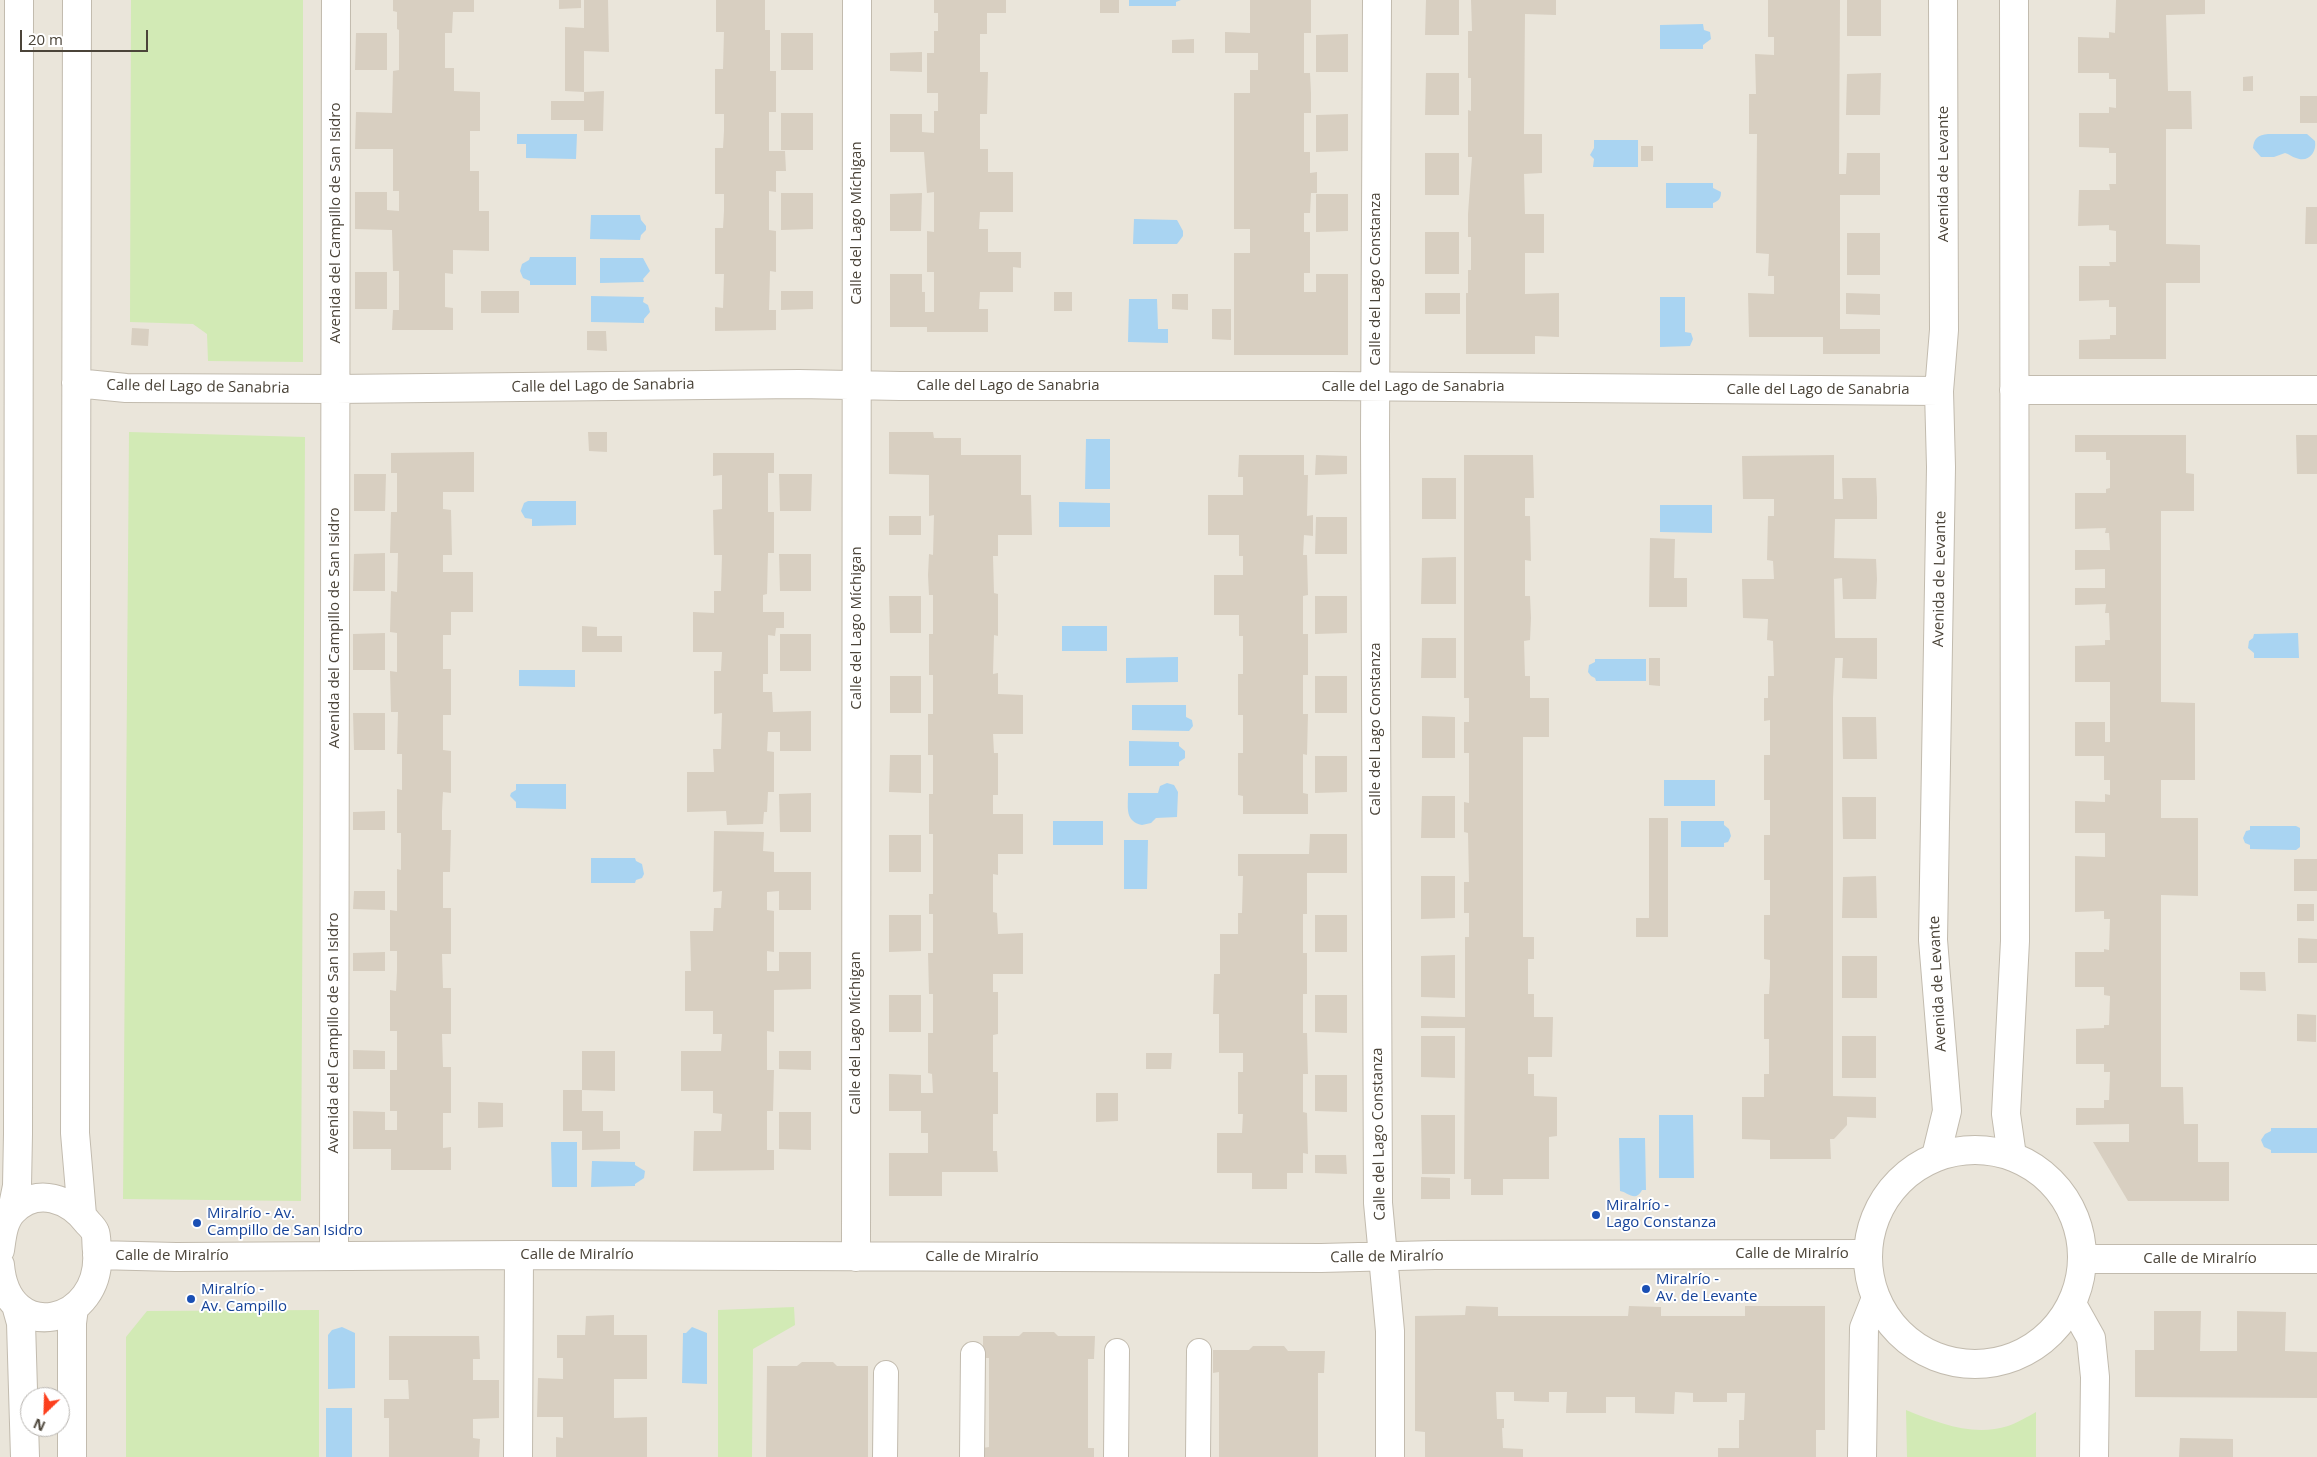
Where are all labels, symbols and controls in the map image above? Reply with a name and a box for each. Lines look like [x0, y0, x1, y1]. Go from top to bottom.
scale bar [22, 20, 150, 52]
text: 20 m [28, 29, 63, 49]
street label: Avenida del Campillo de San Isidro [327, 103, 345, 343]
street label: Avenida de Levante [1935, 106, 1953, 242]
street label: Calle del Lago Míchigan [848, 141, 866, 305]
street label: Calle del Lago Constanza [1367, 192, 1385, 366]
street label: Calle del Lago de Sanabria [511, 375, 695, 397]
street label: Calle del Lago de Sanabria [106, 376, 290, 398]
street label: Calle del Lago de Sanabria [916, 377, 1100, 395]
street label: Calle del Lago de Sanabria [1321, 378, 1505, 396]
street label: Calle del Lago de Sanabria [1726, 381, 1910, 399]
street label: Avenida del Campillo de San Isidro [326, 508, 344, 748]
street label: Avenida de Levante [1930, 511, 1950, 647]
street label: Calle del Lago Míchigan [848, 546, 866, 710]
street label: Calle del Lago Constanza [1367, 642, 1385, 816]
street label: Avenida del Campillo de San Isidro [325, 913, 343, 1153]
street label: Avenida de Levante [1925, 915, 1951, 1053]
street label: Calle del Lago Míchigan [847, 951, 865, 1115]
street label: Calle del Lago Constanza [1368, 1047, 1390, 1221]
place label: Miralrío - Lago Constanza [1606, 1197, 1716, 1232]
place label: Miralrío - Av. Campillo de San Isidro [207, 1205, 363, 1240]
marker: Miralrío - Lago Constanza [1590, 1209, 1602, 1221]
marker: Miralrío - Av. Campillo de San Isidro [191, 1217, 203, 1229]
street label: Calle de Miralrío [1735, 1245, 1849, 1263]
street label: Calle de Miralrío [520, 1246, 634, 1264]
street label: Calle de Miralrío [115, 1247, 229, 1265]
street label: Calle de Miralrío [1330, 1247, 1444, 1267]
street label: Calle de Miralrío [925, 1248, 1039, 1266]
street label: Calle de Miralrío [2143, 1250, 2257, 1268]
place label: Miralrío - Av. de Levante [1656, 1271, 1757, 1306]
place label: Miralrío - Av. Campillo [201, 1281, 287, 1316]
marker: Miralrío - Av. de Levante [1640, 1283, 1652, 1295]
marker: Miralrío - Av. Campillo [185, 1293, 197, 1305]
north arrow [20, 1387, 70, 1437]
text: N [30, 1414, 48, 1436]

